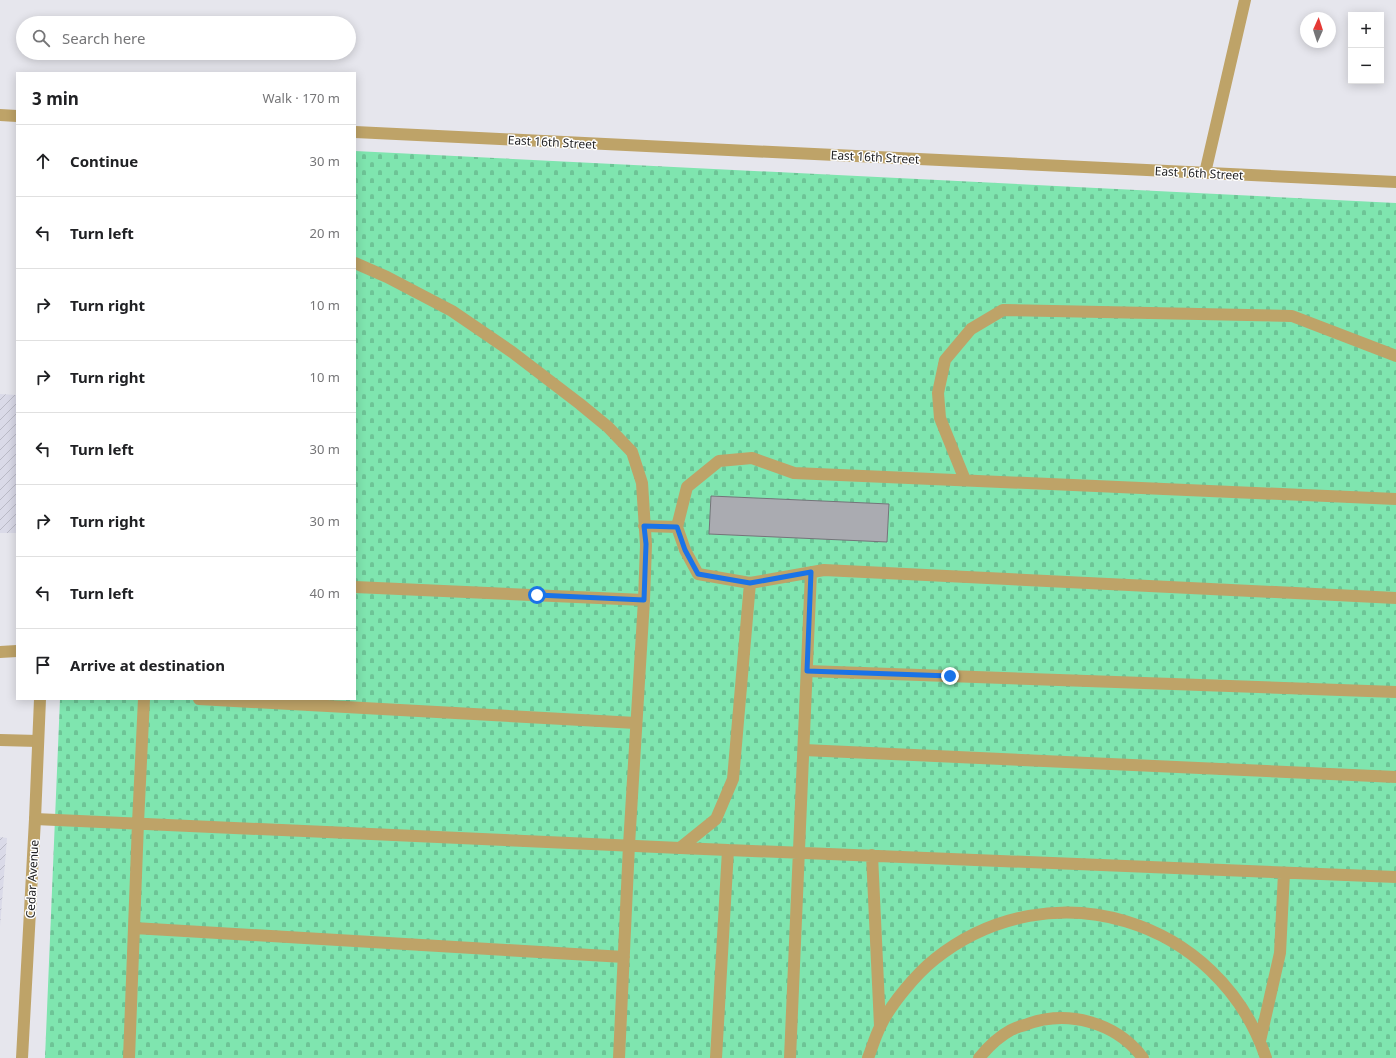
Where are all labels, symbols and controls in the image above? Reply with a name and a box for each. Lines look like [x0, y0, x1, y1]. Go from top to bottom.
north arrow [1300, 12, 1336, 48]
map controls [1348, 12, 1384, 84]
button: + [1348, 12, 1384, 48]
search box [16, 16, 356, 60]
icon: search [30, 27, 52, 49]
text: Search here [62, 28, 145, 48]
button: − [1348, 48, 1384, 84]
text: 3 min [32, 87, 79, 110]
text: Walk · 170 m [262, 89, 340, 107]
street label: East 16th Street [507, 131, 597, 153]
street label: East 16th Street [830, 146, 920, 168]
icon: ahead [32, 150, 54, 172]
text: Continue [70, 151, 138, 171]
text: 30 m [310, 152, 340, 170]
street label: East 16th Street [1154, 162, 1244, 184]
icon: left [32, 222, 54, 244]
text: Turn left [70, 223, 134, 243]
text: 20 m [310, 224, 340, 242]
icon: right [32, 294, 54, 316]
text: Turn right [70, 295, 145, 315]
text: 10 m [310, 296, 340, 314]
icon: right [32, 366, 54, 388]
text: Turn right [70, 367, 145, 387]
text: 10 m [310, 368, 340, 386]
icon: left [32, 438, 54, 460]
text: Turn left [70, 439, 134, 459]
text: 30 m [310, 440, 340, 458]
icon: right [32, 510, 54, 532]
text: Turn right [70, 511, 145, 531]
text: 30 m [310, 512, 340, 530]
icon: left [32, 582, 54, 604]
text: Turn left [70, 583, 134, 603]
text: 40 m [310, 584, 340, 602]
route start [528, 586, 546, 604]
icon: arrive [32, 654, 54, 676]
text: Arrive at destination [70, 655, 225, 675]
route end [941, 667, 959, 685]
street label: Cedar Avenue [21, 839, 43, 919]

